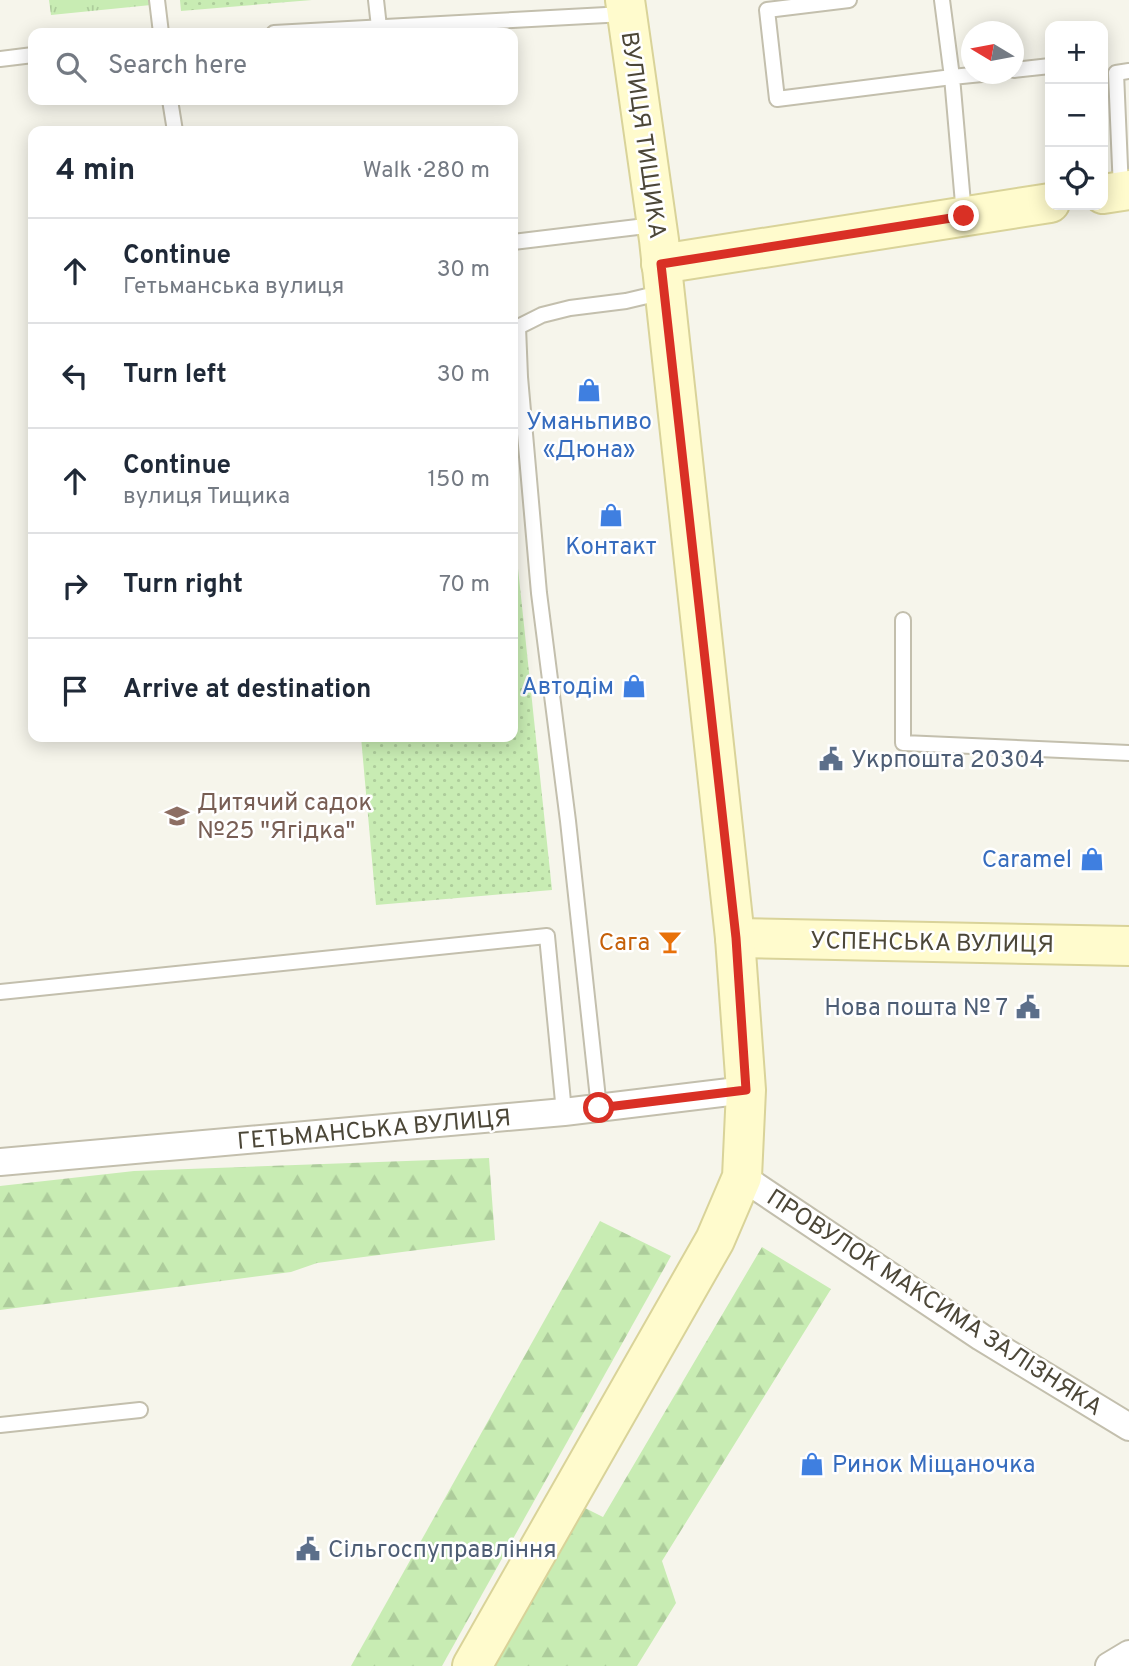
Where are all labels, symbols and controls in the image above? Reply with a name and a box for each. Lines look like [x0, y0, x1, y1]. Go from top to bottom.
north arrow [961, 21, 1024, 84]
map controls [1045, 21, 1108, 210]
button: + [1045, 21, 1108, 84]
search box [28, 28, 518, 105]
street label: ВУЛИЦЯ ТИЩИКА [613, 30, 671, 241]
icon: search [52, 48, 90, 86]
text: Search here [108, 50, 247, 83]
button: − [1045, 84, 1108, 147]
button: locate [1045, 147, 1108, 210]
text: 4 min [56, 153, 135, 190]
text: Walk · 280 m [363, 157, 490, 186]
route end [948, 200, 979, 231]
text: Continue [123, 240, 231, 273]
icon: ahead [56, 252, 94, 290]
text: 30 m [437, 256, 490, 285]
text: Гетьманська вулиця [123, 273, 344, 302]
icon: left [56, 357, 94, 395]
text: Turn left [123, 359, 227, 392]
text: 30 m [437, 361, 490, 390]
shop icon: Уманьпиво «Дюна» [575, 376, 603, 404]
place label: Уманьпиво «Дюна» [526, 408, 652, 466]
text: Continue [123, 450, 231, 483]
icon: ahead [56, 462, 94, 500]
text: 150 m [428, 466, 490, 495]
text: вулиця Тищика [123, 483, 290, 512]
shop icon: Контакт [597, 501, 625, 529]
place label: Контакт [565, 533, 657, 563]
icon: right [56, 567, 94, 605]
text: Turn right [123, 569, 243, 602]
text: 70 m [439, 571, 490, 600]
icon: arrive [56, 672, 94, 710]
shop icon: Автодім [620, 672, 648, 700]
place label: Автодім [521, 673, 614, 703]
text: Arrive at destination [123, 674, 371, 707]
public building icon: Укрпошта 20304 [817, 745, 845, 773]
place label: Укрпошта 20304 [851, 746, 1045, 776]
place label: Дитячий садок №25 "Ягідка" [197, 789, 372, 847]
school or university icon: Дитячий садок №25 "Ягідка" [163, 802, 191, 830]
shop icon: Caramel [1078, 845, 1106, 873]
place label: Caramel [982, 846, 1072, 876]
street label: УСПЕНСЬКА ВУЛИЦЯ [810, 927, 1054, 961]
bar icon: Сага [656, 928, 684, 956]
place label: Сага [599, 929, 650, 959]
public building icon: Нова пошта № 7 [1014, 993, 1042, 1021]
place label: Нова пошта № 7 [824, 994, 1008, 1024]
route start [583, 1092, 614, 1123]
street label: ГЕТЬМАНСЬКА ВУЛИЦЯ [236, 1104, 512, 1158]
street label: ПРОВУЛОК МАКСИМА ЗАЛІЗНЯКА [760, 1184, 1107, 1424]
shop icon: Ринок Міщаночка [798, 1450, 826, 1478]
place label: Ринок Міщаночка [832, 1451, 1035, 1481]
public building icon: Сільгоспуправління [294, 1535, 322, 1563]
place label: Сільгоспуправління [328, 1536, 557, 1566]

